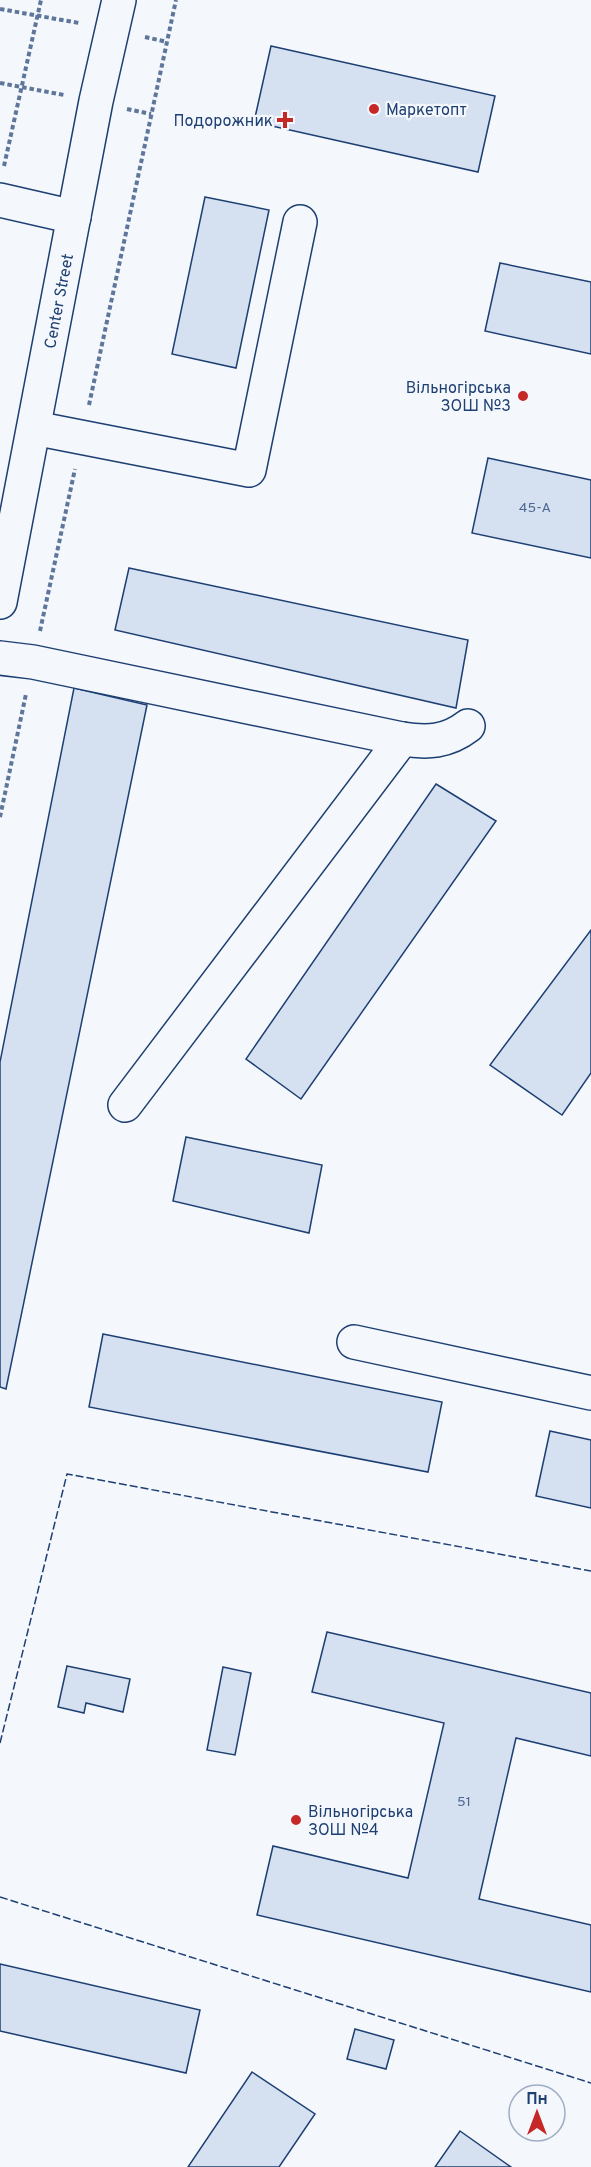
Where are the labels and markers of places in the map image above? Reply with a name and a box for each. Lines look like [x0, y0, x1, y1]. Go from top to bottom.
place label: Маркетопт [386, 101, 467, 121]
marker: Маркетопт [367, 102, 381, 116]
place label: Подорожник [174, 112, 273, 132]
marker: Подорожник [278, 113, 292, 127]
place label: Вільногірська ЗОШ №3 [406, 379, 511, 417]
marker: Вільногірська ЗОШ №3 [516, 389, 530, 403]
place label: Вільногірська ЗОШ №4 [308, 1803, 413, 1841]
marker: Вільногірська ЗОШ №4 [289, 1813, 303, 1827]

